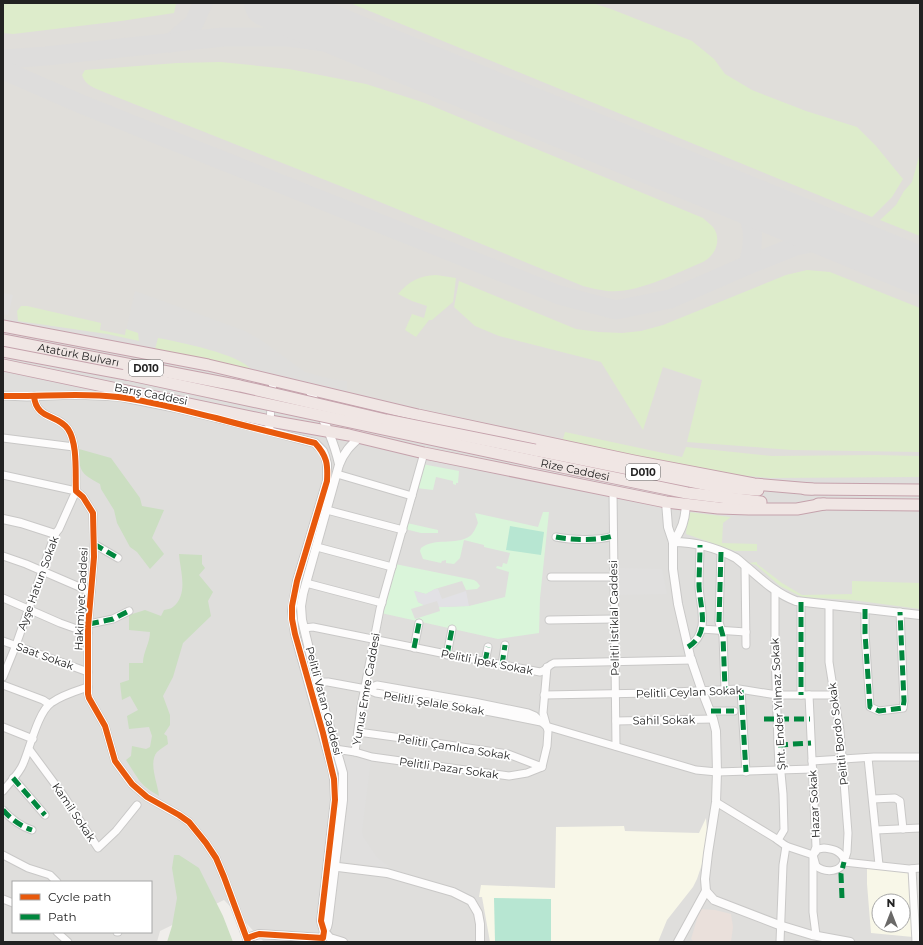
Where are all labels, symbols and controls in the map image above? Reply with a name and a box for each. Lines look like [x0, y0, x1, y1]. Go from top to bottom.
street label: Atatürk Bulvarı [37, 340, 120, 369]
road number: D010 [129, 360, 163, 376]
street label: Barış Caddesi [113, 380, 189, 408]
street label: Rize Caddesi [539, 456, 611, 484]
road number: D010 [626, 464, 660, 480]
street label: Ayşe Hatun Sokak [14, 534, 62, 632]
street label: Hakimiyet Caddesi [71, 547, 91, 651]
street label: Pelitli İstiklal Caddesi [606, 560, 622, 676]
street label: Yunus Emre Caddesi [349, 632, 383, 746]
street label: Şht. Ender Yılmaz Sokak [768, 637, 788, 771]
street label: Saat Sokak [14, 639, 76, 673]
street label: Pelitli Vatan Caddesi [303, 645, 345, 757]
street label: Pelitli İpek Sokak [440, 646, 535, 678]
street label: Pelitli Bordo Sokak [825, 681, 851, 786]
street label: Pelitli Ceylan Sokak [636, 683, 743, 701]
street label: Pelitli Şelale Sokak [383, 688, 486, 718]
street label: Sahil Sokak [633, 712, 696, 728]
street label: Pelitli Çamlıca Sokak [397, 731, 512, 763]
street label: Pelitli Pazar Sokak [398, 754, 500, 782]
street label: Hazar Sokak [805, 769, 823, 838]
street label: Kamil Sokak [49, 780, 99, 844]
legend [12, 881, 152, 933]
text: Cycle path [48, 889, 111, 904]
north arrow [871, 893, 911, 933]
text: N [887, 896, 895, 910]
text: Path [48, 909, 77, 924]

